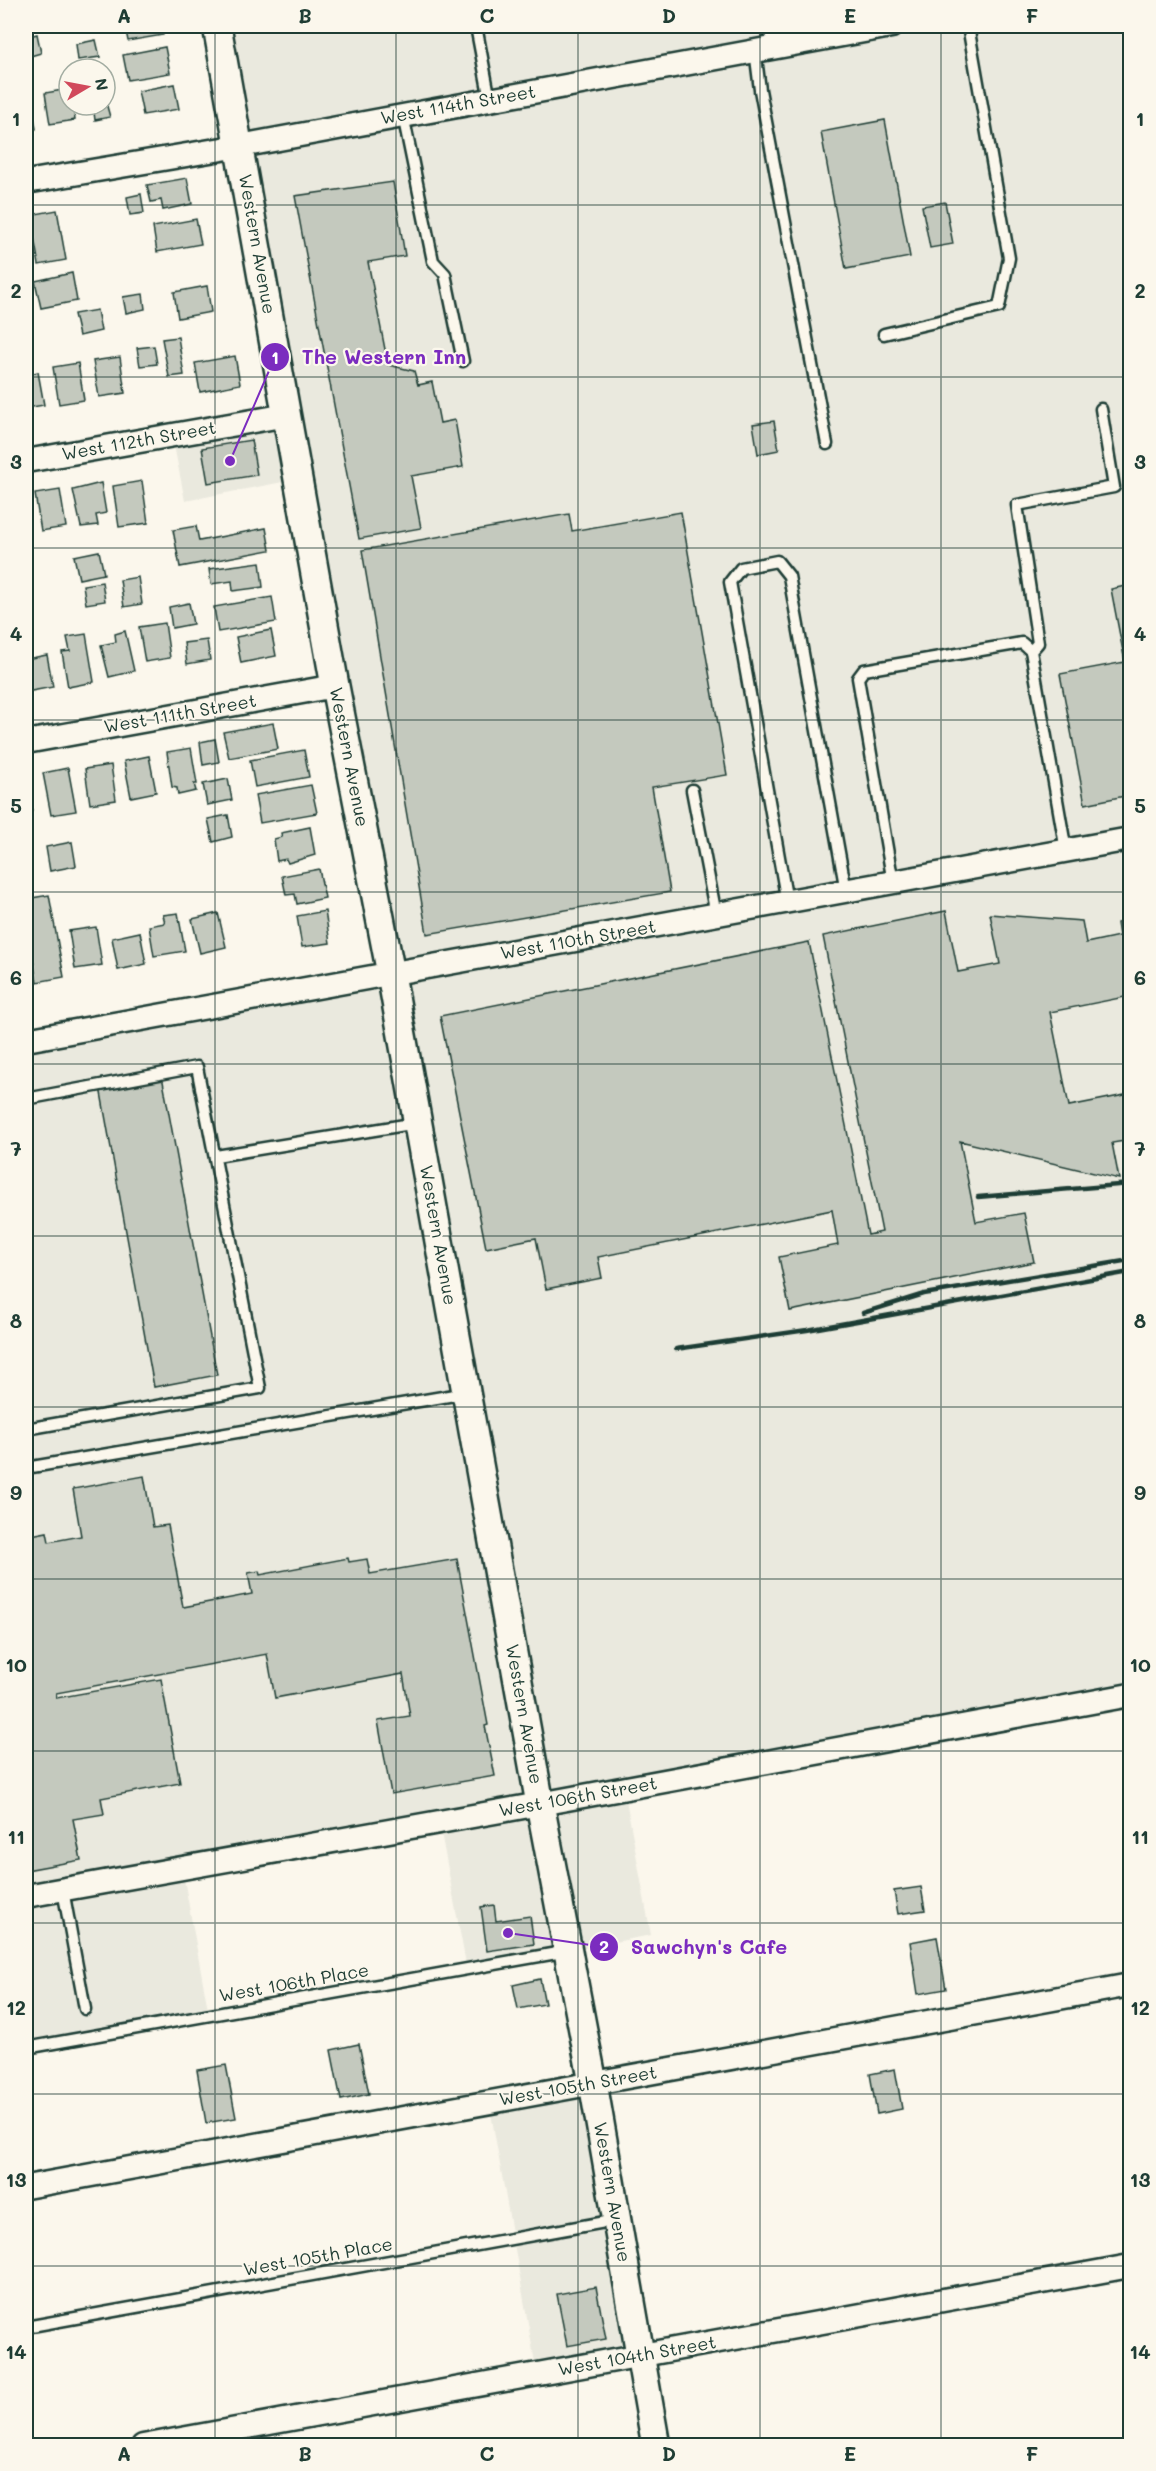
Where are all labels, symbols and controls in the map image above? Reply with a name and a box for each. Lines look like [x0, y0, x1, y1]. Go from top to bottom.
text: A [117, 2, 131, 28]
text: B [298, 2, 312, 28]
text: C [480, 2, 495, 28]
text: D [662, 2, 676, 28]
text: E [844, 2, 856, 28]
text: F [1026, 2, 1039, 28]
north arrow [57, 57, 117, 117]
text: N [91, 76, 114, 92]
street label: West 114th Street [378, 79, 537, 129]
text: 1 [12, 105, 20, 131]
text: 1 [1136, 105, 1144, 131]
street label: Western Avenue [234, 172, 282, 316]
text: 2 [10, 277, 22, 303]
text: 2 [1134, 277, 1146, 303]
callout: The Western Inn [260, 338, 478, 376]
text: The Western Inn [302, 343, 466, 369]
text: 1 [271, 345, 279, 369]
street label: West 112th Street [60, 415, 218, 465]
text: 3 [10, 448, 22, 474]
text: 3 [1134, 448, 1146, 474]
text: 4 [10, 620, 23, 646]
text: 4 [1134, 620, 1147, 646]
street label: Western Avenue [325, 685, 375, 829]
street label: West 111th Street [102, 688, 258, 738]
text: 5 [10, 792, 22, 818]
text: 5 [1134, 792, 1146, 818]
street label: West 110th Street [498, 914, 658, 965]
text: 6 [10, 964, 22, 990]
text: 6 [1134, 964, 1146, 990]
text: 7 [10, 1135, 22, 1161]
text: 7 [1134, 1135, 1146, 1161]
street label: Western Avenue [415, 1163, 463, 1307]
text: 8 [10, 1307, 22, 1333]
text: 8 [1134, 1307, 1146, 1333]
text: 9 [10, 1479, 22, 1505]
text: 9 [1134, 1479, 1146, 1505]
street label: Western Avenue [501, 1642, 549, 1786]
text: 10 [5, 1651, 27, 1677]
text: 10 [1129, 1651, 1151, 1677]
street label: West 106th Street [497, 1770, 659, 1822]
text: 11 [7, 1823, 25, 1849]
text: 11 [1131, 1823, 1149, 1849]
callout: Sawchyn's Cafe [589, 1928, 799, 1966]
text: Sawchyn's Cafe [631, 1933, 787, 1959]
text: 2 [599, 1934, 609, 1958]
street label: West 106th Place [217, 1957, 371, 2007]
text: 12 [6, 1994, 26, 2020]
text: 12 [1130, 1994, 1150, 2020]
street label: West 105th Street [497, 2059, 659, 2111]
street label: Western Avenue [589, 2120, 637, 2264]
text: 13 [6, 2166, 26, 2192]
text: 13 [1130, 2166, 1150, 2192]
street label: West 105th Place [241, 2231, 394, 2281]
street label: West 104th Street [556, 2329, 718, 2381]
text: 14 [5, 2338, 27, 2364]
text: 14 [1129, 2338, 1151, 2364]
text: A [117, 2440, 131, 2466]
text: B [298, 2440, 312, 2466]
text: C [480, 2440, 495, 2466]
text: D [662, 2440, 676, 2466]
text: E [844, 2440, 856, 2466]
text: F [1026, 2440, 1039, 2466]

